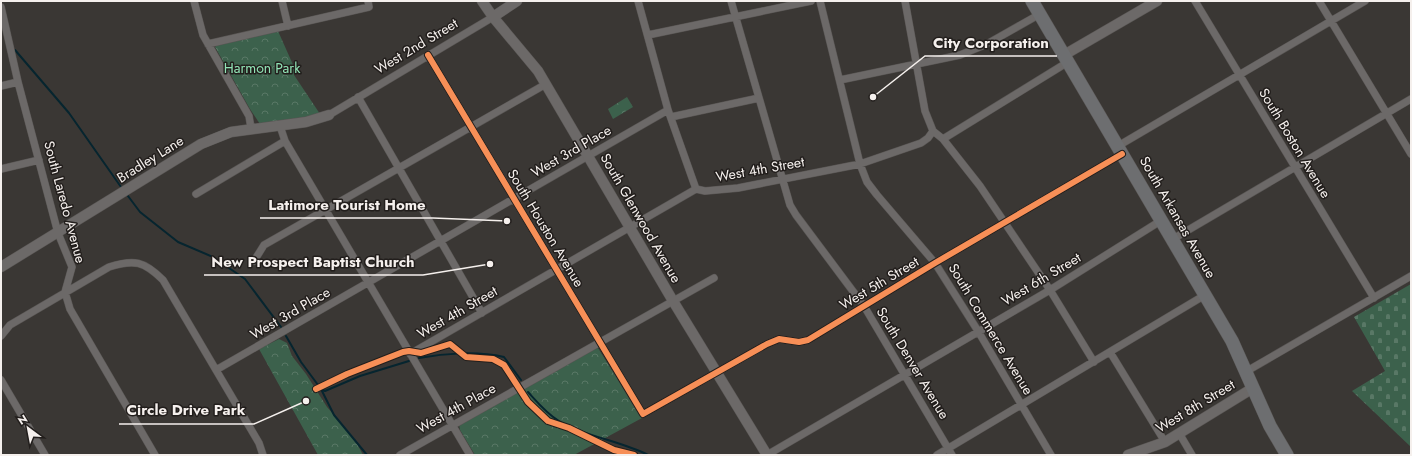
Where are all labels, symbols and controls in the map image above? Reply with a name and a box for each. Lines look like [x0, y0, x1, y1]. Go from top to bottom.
street label: West 2nd Street [371, 13, 462, 79]
callout: City Corporation [925, 29, 1057, 56]
text: City Corporation [933, 32, 1049, 54]
park label: Harmon Park [224, 58, 301, 78]
street label: South Boston Avenue [1254, 84, 1336, 202]
street label: West 3rd Place [527, 120, 615, 182]
street label: Bradley Lane [113, 131, 187, 187]
street label: South Laredo Avenue [39, 139, 91, 265]
street label: South Glenwood Avenue [596, 150, 686, 286]
street label: West 4th Street [714, 151, 806, 187]
street label: South Arkansas Avenue [1135, 152, 1221, 282]
street label: South Houston Avenue [503, 165, 589, 291]
callout: Latimore Tourist Home [260, 191, 433, 218]
text: Latimore Tourist Home [268, 194, 426, 216]
street label: West 6th Street [997, 247, 1085, 311]
callout: New Prospect Baptist Church [204, 248, 423, 275]
text: New Prospect Baptist Church [211, 251, 415, 273]
street label: West 5th Street [836, 251, 923, 315]
street label: South Commerce Avenue [944, 259, 1038, 399]
street label: West 4th Street [413, 281, 501, 343]
street label: West 3rd Place [246, 282, 334, 344]
street label: South Denver Avenue [872, 303, 954, 423]
street label: West 8th Street [1152, 374, 1239, 438]
street label: West 4th Place [413, 378, 499, 438]
callout: Circle Drive Park [119, 397, 254, 424]
text: Circle Drive Park [126, 399, 246, 421]
north arrow [8, 408, 48, 448]
text: N [15, 410, 31, 429]

